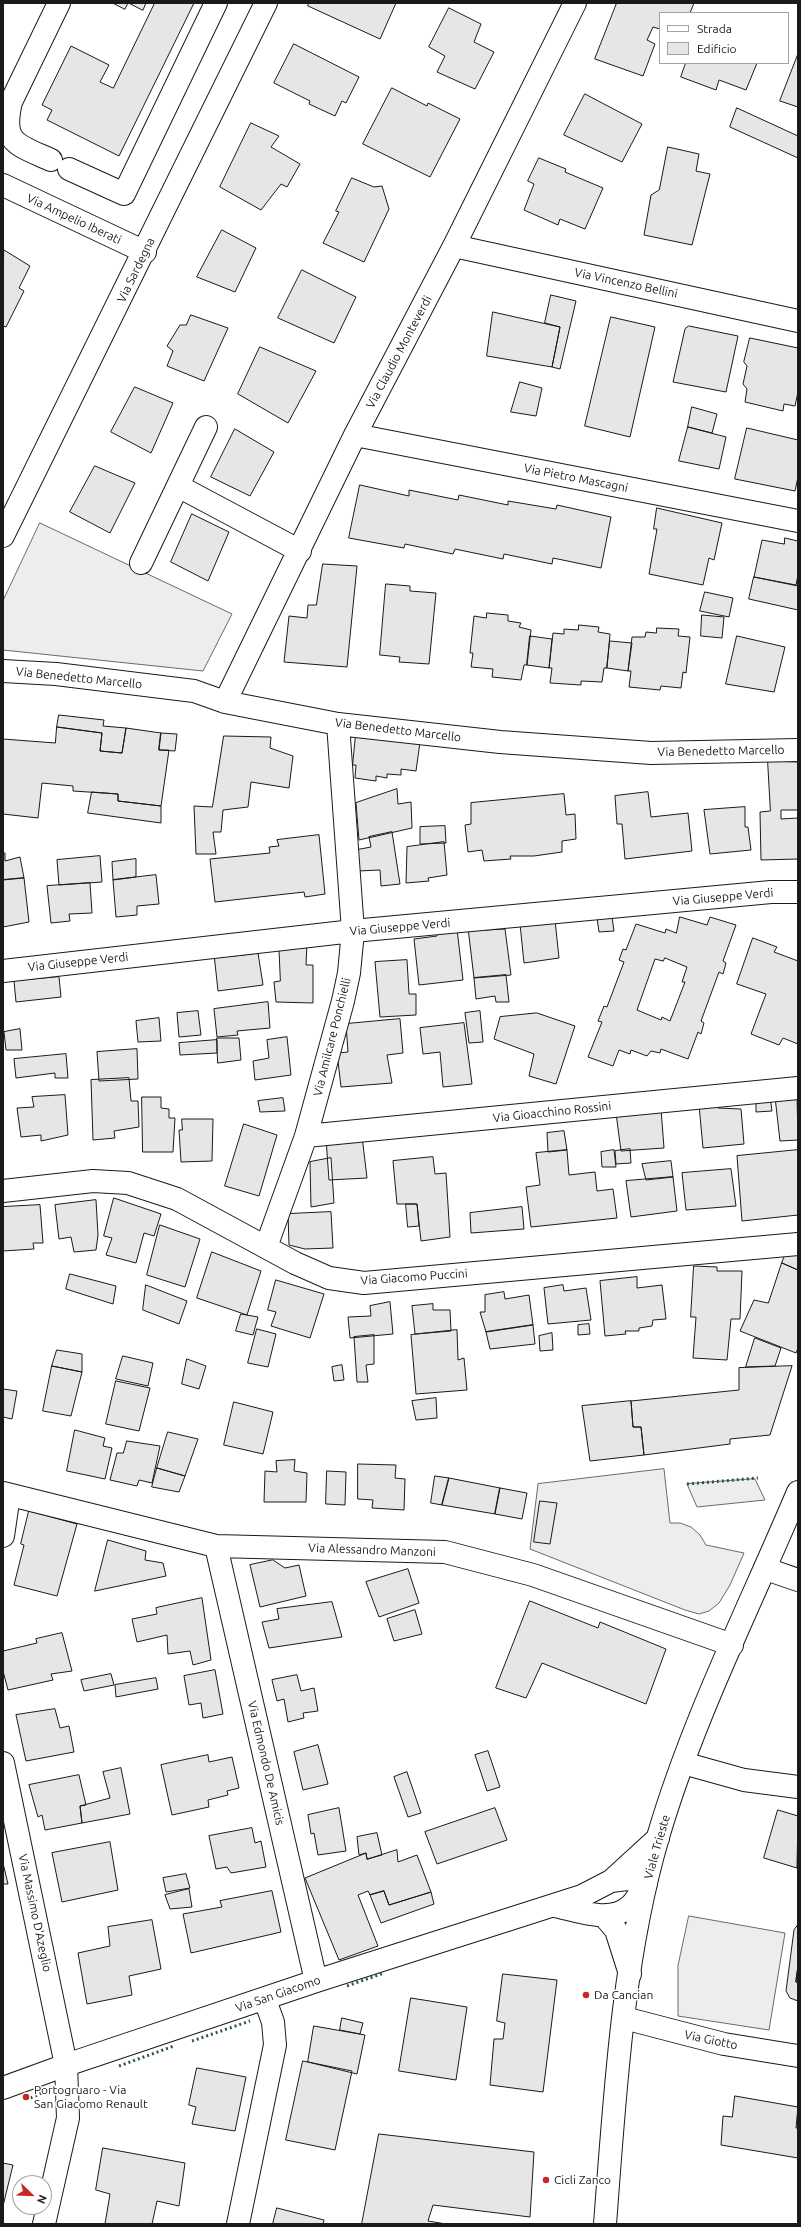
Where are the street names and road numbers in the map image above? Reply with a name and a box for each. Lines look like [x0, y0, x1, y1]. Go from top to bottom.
street label: Via Ampelio Iberati [25, 191, 123, 247]
street label: Via Sardegna [114, 235, 158, 305]
street label: Via Vincenzo Bellini [573, 265, 679, 301]
street label: Via Claudio Monteverdi [363, 293, 435, 411]
street label: Via Pietro Mascagni [523, 461, 629, 495]
street label: Via Benedetto Marcello [15, 664, 143, 692]
street label: Via Benedetto Marcello [334, 715, 462, 745]
street label: Via Benedetto Marcello [657, 743, 785, 759]
street label: Via Giuseppe Verdi [672, 885, 774, 909]
street label: Via Giuseppe Verdi [349, 915, 451, 939]
street label: Via Giuseppe Verdi [27, 950, 129, 974]
street label: Via Amilcare Ponchielli [310, 976, 354, 1098]
street label: Via Gioacchino Rossini [492, 1099, 612, 1125]
street label: Via Giacomo Puccini [360, 1266, 468, 1288]
street label: Via Alessandro Manzoni [308, 1541, 436, 1559]
street label: Via Edmondo De Amicis [245, 1699, 287, 1827]
street label: Viale Trieste [641, 1813, 673, 1881]
street label: Via Massimo D'Azeglio [15, 1853, 55, 1973]
street label: Via San Giacomo [234, 1973, 322, 2015]
street label: Via Giotto [683, 2027, 739, 2053]

